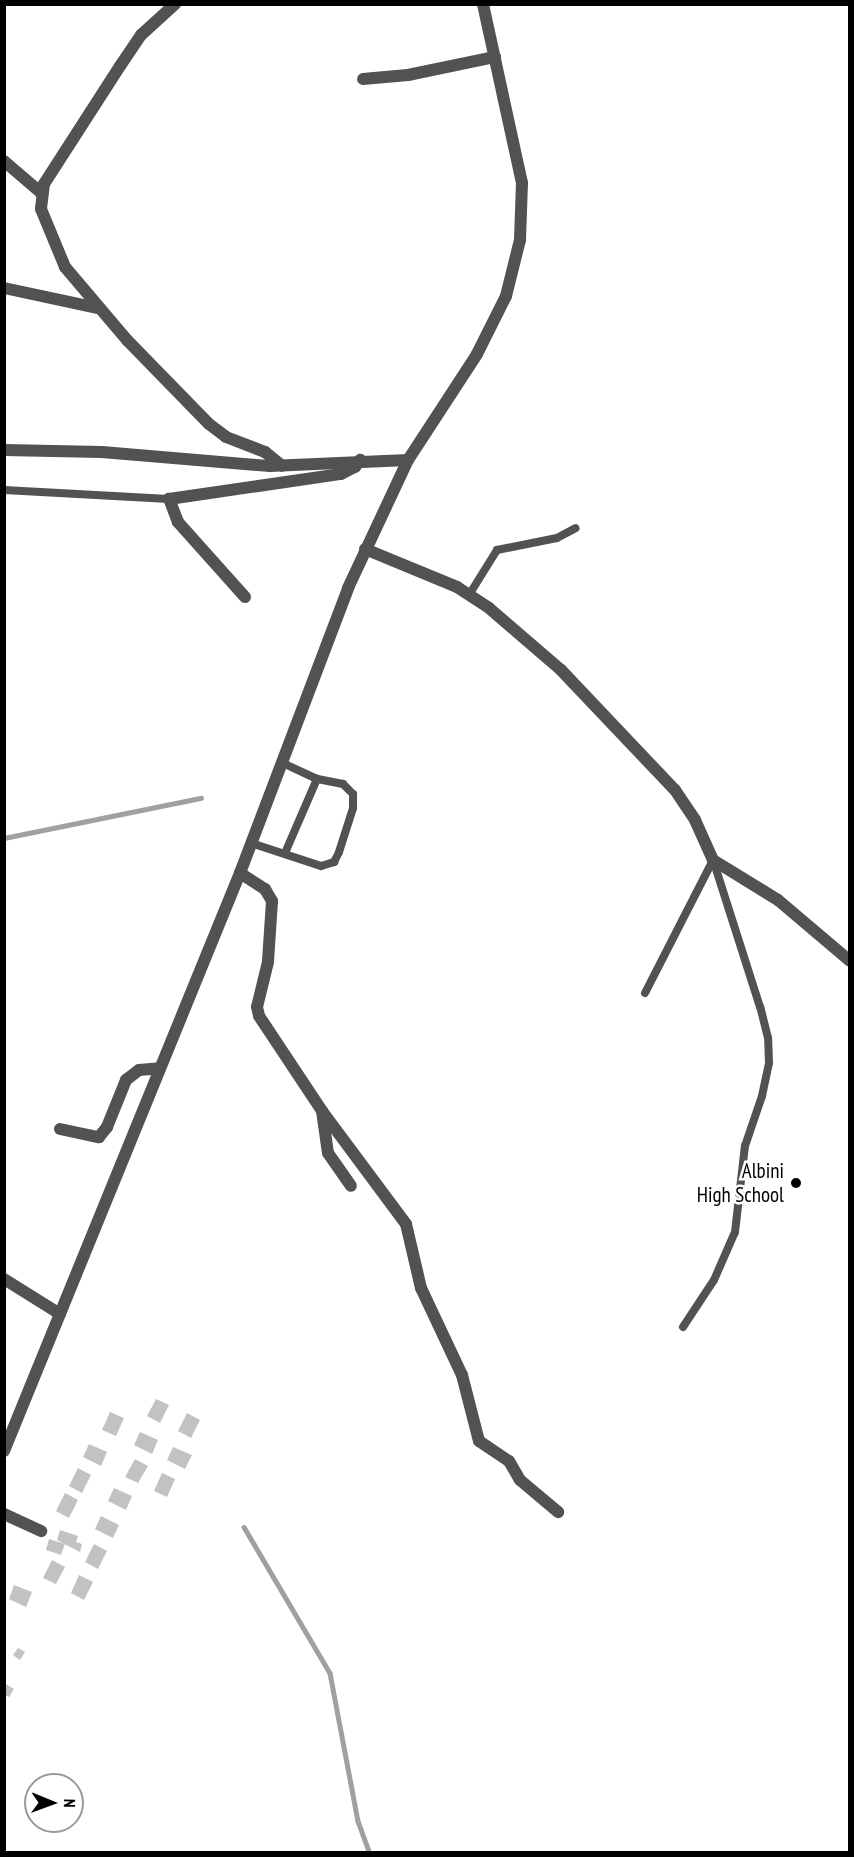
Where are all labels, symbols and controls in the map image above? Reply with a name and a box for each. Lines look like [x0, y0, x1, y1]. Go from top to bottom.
place label: Albini High School [697, 1158, 784, 1208]
marker: Albini High School [789, 1176, 803, 1190]
north arrow [24, 1773, 84, 1833]
text: N [60, 1799, 80, 1808]

